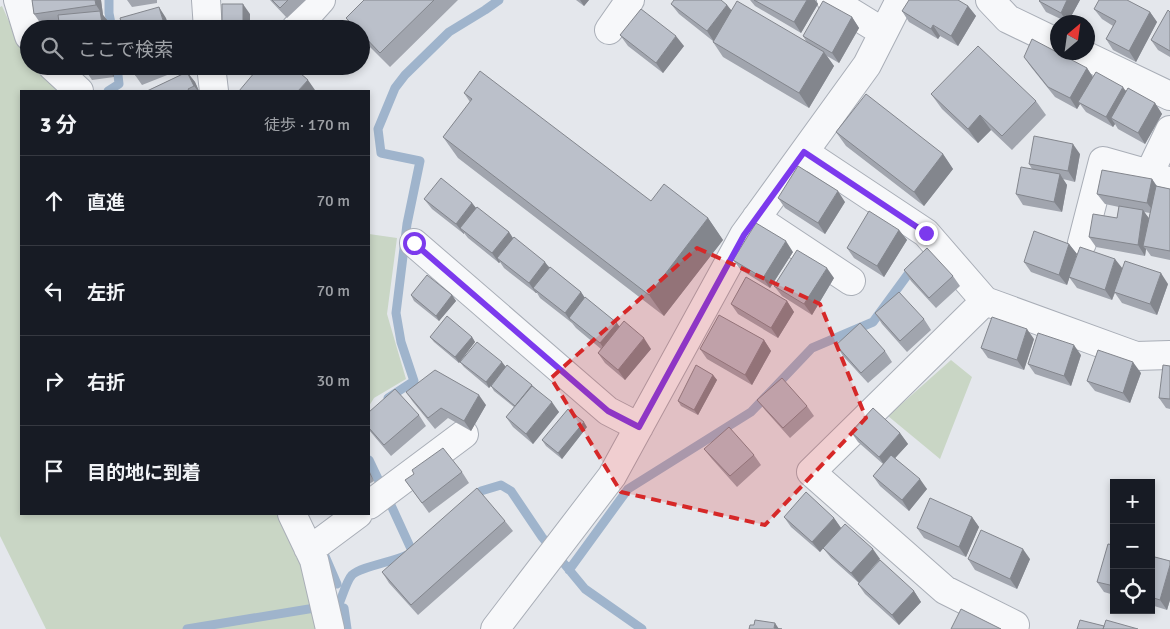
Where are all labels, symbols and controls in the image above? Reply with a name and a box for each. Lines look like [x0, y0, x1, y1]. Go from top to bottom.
north arrow [1050, 15, 1095, 60]
search box [20, 20, 370, 75]
icon: search [38, 34, 66, 62]
text: ここで検索 [78, 38, 173, 62]
text: 3 分 [40, 112, 77, 138]
text: 徒歩 · 170 m [264, 115, 350, 135]
icon: ahead [40, 187, 68, 215]
text: 直進 [87, 191, 125, 215]
text: 70 m [316, 191, 350, 211]
route end [915, 222, 938, 245]
route start [403, 232, 426, 255]
icon: left [40, 277, 68, 305]
text: 左折 [87, 281, 125, 305]
text: 70 m [316, 281, 350, 301]
icon: right [40, 367, 68, 395]
text: 右折 [87, 371, 125, 395]
text: 30 m [316, 371, 350, 391]
icon: arrive [40, 457, 68, 485]
text: 目的地に到着 [87, 461, 201, 485]
map controls [1110, 479, 1155, 614]
button: + [1110, 479, 1155, 524]
button: − [1110, 524, 1155, 569]
button: locate [1110, 569, 1155, 614]

